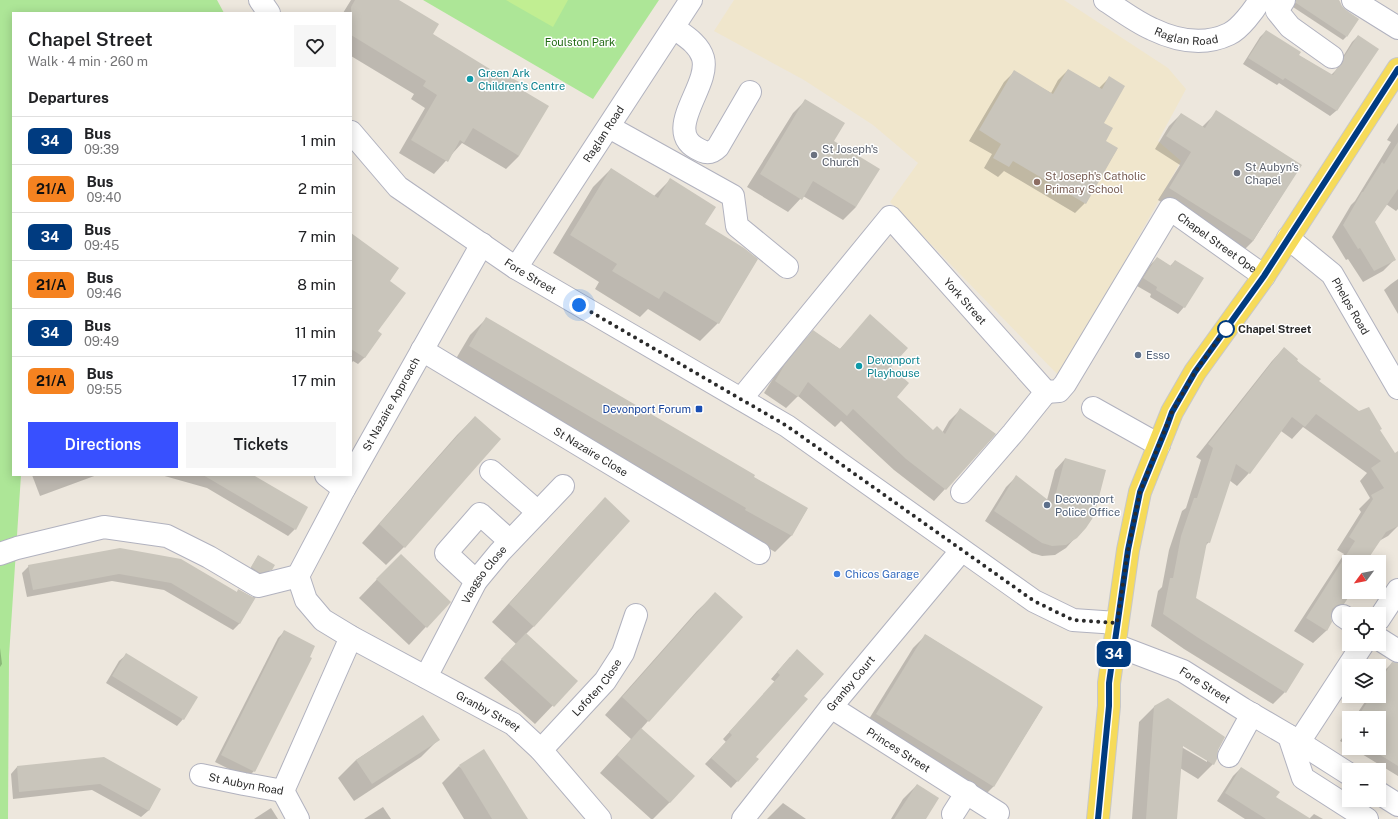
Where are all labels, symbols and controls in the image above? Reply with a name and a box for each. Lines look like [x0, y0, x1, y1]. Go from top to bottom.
button: heart [294, 25, 336, 67]
street label: Raglan Road [1153, 25, 1219, 47]
text: Chapel Street [28, 28, 153, 50]
park label: Foulston Park [545, 36, 615, 48]
text: Walk · 4 min · 260 m [28, 54, 148, 69]
place label: Green Ark Children's Centre [478, 67, 565, 92]
marker: Green Ark Children's Centre [465, 74, 475, 84]
text: Departures [28, 89, 109, 106]
street label: Raglan Road [581, 104, 626, 164]
text: Bus [84, 125, 111, 142]
text: 1 min [301, 132, 336, 149]
text: 34 [41, 133, 59, 149]
text: 09:39 [84, 142, 119, 157]
place label: St Joseph's Church [822, 143, 879, 168]
marker: St Joseph's Church [809, 150, 819, 160]
place label: St Aubyn's Chapel [1245, 161, 1299, 186]
marker: St Aubyn's Chapel [1232, 168, 1242, 178]
place label: St Joseph's Catholic Primary School [1045, 170, 1146, 195]
text: Bus [86, 173, 114, 190]
marker: St Joseph's Catholic Primary School [1032, 177, 1042, 187]
text: 2 min [298, 180, 336, 197]
text: 21/A [36, 181, 66, 197]
text: 09:40 [86, 190, 121, 205]
street label: Chapel Street Ope [1175, 210, 1259, 275]
text: Bus [84, 221, 111, 238]
text: 7 min [298, 228, 336, 245]
text: 34 [41, 229, 59, 245]
text: 09:45 [84, 238, 119, 253]
street label: Fore Street [502, 256, 558, 296]
text: Bus [86, 269, 114, 286]
text: 8 min [297, 276, 336, 293]
street label: York Street [941, 276, 989, 327]
street label: Phelps Road [1329, 276, 1372, 337]
text: 21/A [36, 277, 66, 293]
text: 09:46 [86, 286, 122, 301]
your location [569, 295, 589, 315]
text: Bus [84, 317, 111, 334]
marker: Chapel Street [1217, 320, 1235, 338]
place label: Chapel Street [1238, 323, 1312, 335]
text: 11 min [295, 324, 336, 341]
text: 34 [41, 325, 59, 341]
text: 09:49 [84, 334, 119, 349]
place label: Esso [1146, 349, 1170, 361]
marker: Esso [1133, 350, 1143, 360]
place label: Devonport Playhouse [867, 354, 920, 379]
street label: St Nazaire Approach [360, 355, 422, 453]
marker: Devonport Playhouse [854, 361, 864, 371]
text: Bus [86, 365, 114, 382]
text: 17 min [292, 372, 336, 389]
text: 21/A [36, 373, 66, 389]
text: 09:55 [86, 382, 122, 397]
place label: Devonport Forum [603, 403, 691, 415]
marker: Devonport Forum [694, 404, 704, 414]
button: Directions [28, 422, 178, 468]
button: Tickets [186, 422, 336, 468]
street label: St Nazaire Close [551, 425, 630, 479]
place label: Decvonport Police Office [1055, 493, 1120, 518]
marker: Decvonport Police Office [1042, 500, 1052, 510]
street label: Vaagso Close [459, 543, 509, 606]
north arrow [1342, 555, 1386, 599]
map controls [1342, 555, 1386, 807]
place label: Chicos Garage [845, 568, 919, 580]
marker: Chicos Garage [832, 569, 842, 579]
button: locate [1342, 607, 1386, 651]
line badge: 34 [1096, 641, 1132, 667]
text: 34 [1105, 646, 1123, 662]
street label: Granby Court [824, 653, 877, 714]
street label: Lofoten Close [570, 657, 624, 718]
button: layers [1342, 659, 1386, 703]
street label: Fore Street [1177, 664, 1233, 706]
street label: Granby Street [454, 689, 523, 734]
button: + [1342, 711, 1386, 755]
street label: Princes Street [865, 725, 933, 775]
button: − [1342, 763, 1386, 807]
street label: St Aubyn Road [208, 771, 284, 797]

